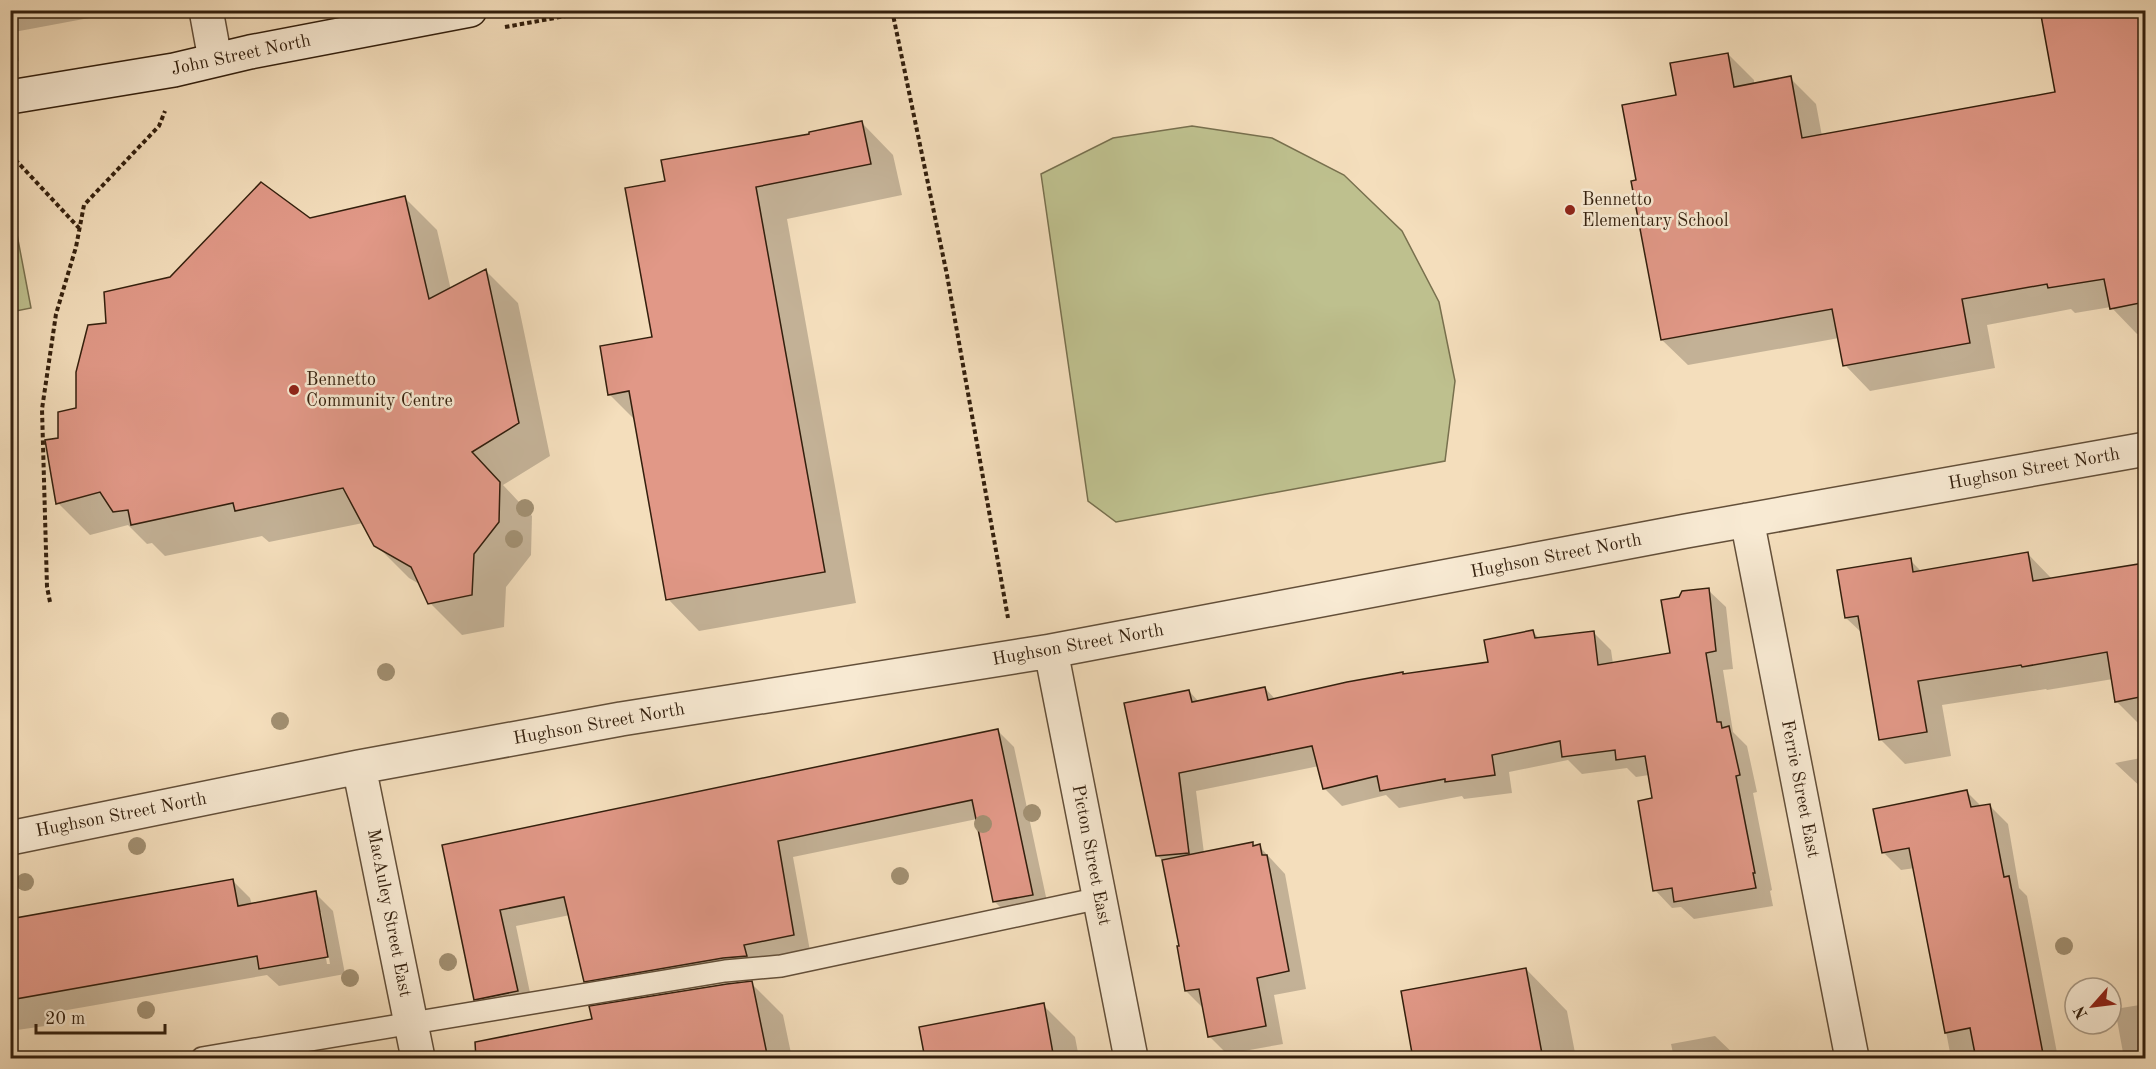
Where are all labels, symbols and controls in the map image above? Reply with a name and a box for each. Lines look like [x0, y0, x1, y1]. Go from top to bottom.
street label: John Street North [170, 31, 313, 79]
place label: Bennetto Elementary School [1582, 191, 1729, 230]
marker: Bennetto Elementary School [1563, 203, 1577, 217]
place label: Bennetto Community Centre [306, 371, 453, 410]
marker: Bennetto Community Centre [287, 383, 301, 397]
street label: Hughson Street North [1947, 445, 2121, 493]
street label: Hughson Street North [1469, 531, 1643, 581]
street label: Hughson Street North [991, 621, 1165, 669]
street label: Hughson Street North [512, 700, 686, 748]
street label: Ferrie Street East [1778, 718, 1822, 860]
street label: Picton Street East [1069, 783, 1113, 927]
street label: Hughson Street North [34, 790, 208, 840]
street label: MacAuley Street East [364, 827, 414, 999]
north arrow [2063, 976, 2123, 1036]
scale bar [36, 997, 165, 1035]
text: N [2071, 1002, 2091, 1021]
text: 20 m [45, 1010, 85, 1028]

